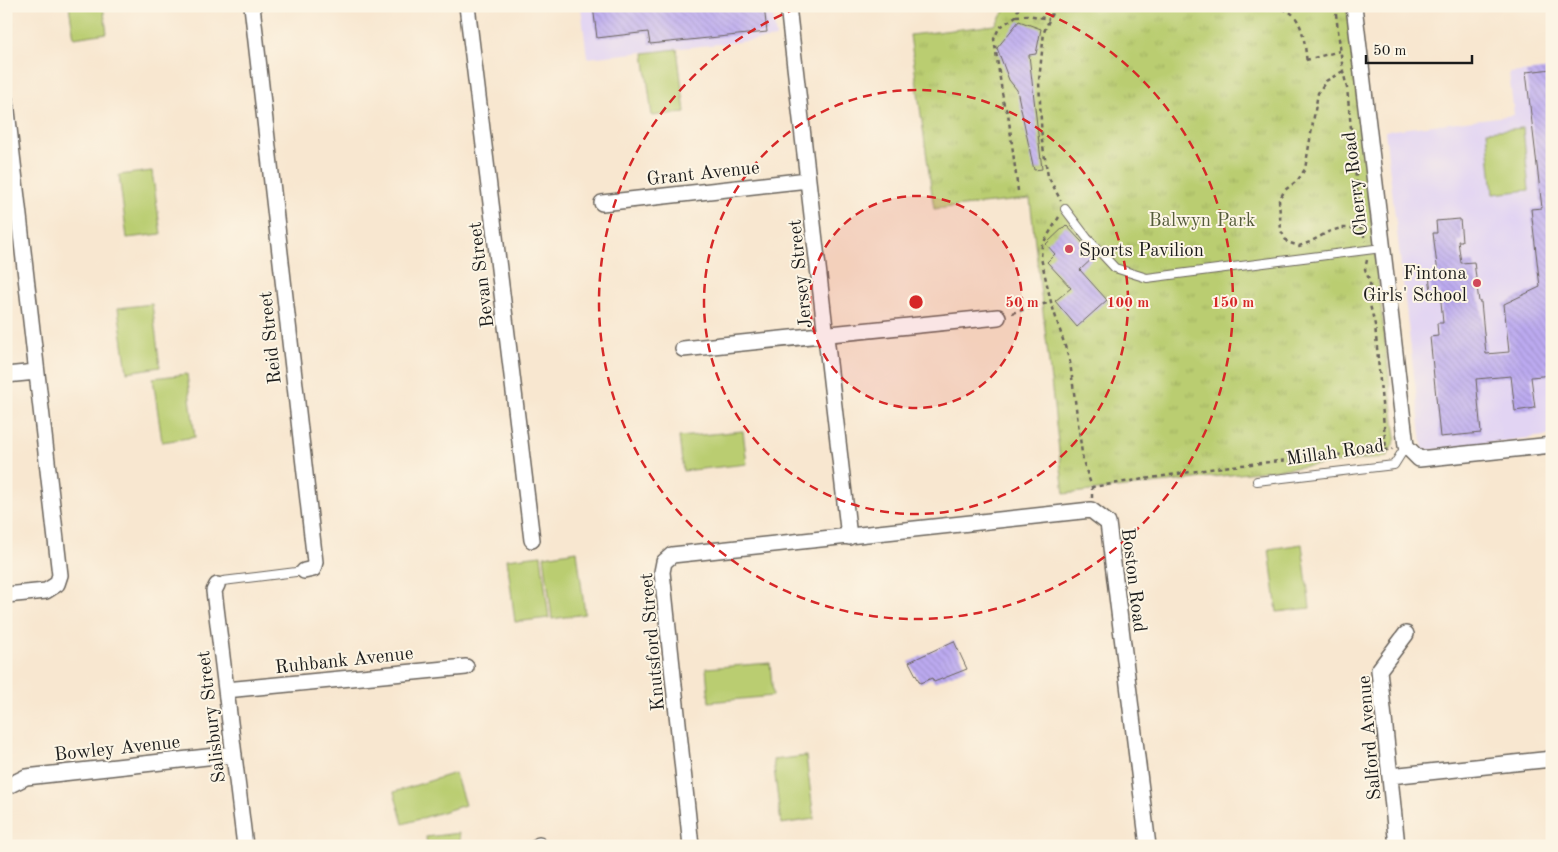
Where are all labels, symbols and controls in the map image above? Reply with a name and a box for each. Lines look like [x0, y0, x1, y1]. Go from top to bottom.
scale bar [1366, 32, 1472, 64]
text: 50 m [1373, 44, 1407, 59]
street label: Cherry Road [1341, 130, 1372, 237]
street label: Grant Avenue [646, 159, 761, 190]
park label: Balwyn Park [1148, 212, 1256, 231]
street label: Jersey Street [786, 218, 817, 329]
street label: Bevan Street [467, 221, 498, 329]
place label: Sports Pavilion [1079, 242, 1204, 261]
marker: Sports Pavilion [1063, 243, 1075, 255]
place label: Fintona Girls' School [1363, 265, 1468, 306]
marker: Fintona Girls' School [1471, 277, 1483, 289]
street label: Reid Street [257, 290, 286, 385]
centre of rings [907, 293, 925, 311]
text: 50 m [1005, 296, 1039, 311]
text: 100 m [1107, 296, 1149, 311]
text: 150 m [1212, 296, 1254, 311]
street label: Millah Road [1285, 437, 1386, 470]
street label: Boston Road [1117, 527, 1148, 634]
street label: Knutsford Street [638, 572, 669, 712]
street label: Ruhbank Avenue [274, 645, 414, 678]
street label: Salisbury Street [195, 649, 230, 784]
street label: Salford Avenue [1356, 675, 1385, 801]
street label: Bowley Avenue [53, 733, 181, 766]

